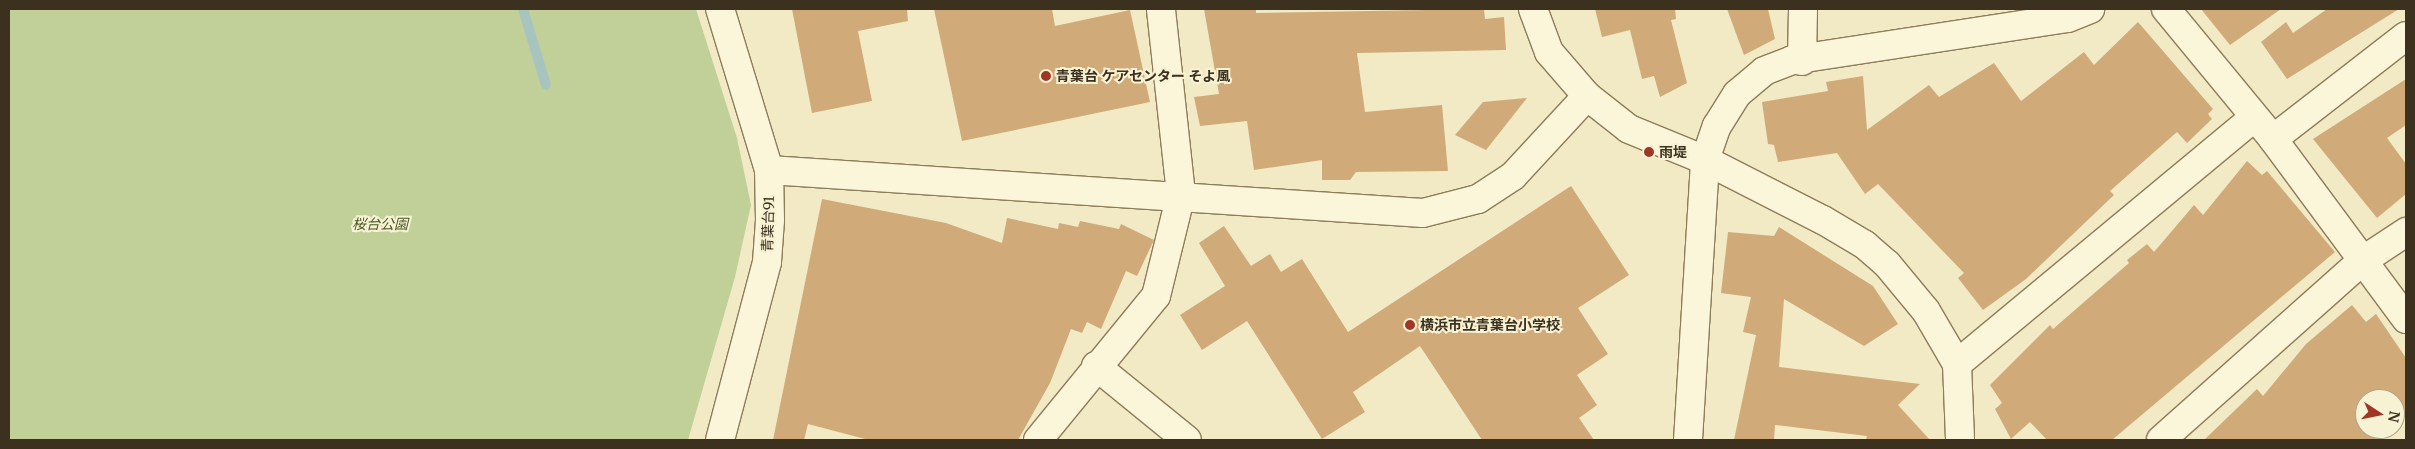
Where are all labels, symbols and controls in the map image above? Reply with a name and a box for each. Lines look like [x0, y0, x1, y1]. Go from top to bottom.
place label: 青葉台 ケアセンター そよ風 [1056, 68, 1231, 84]
marker: 青葉台 ケアセンター そよ風 [1040, 70, 1052, 82]
place label: 雨堤 [1659, 144, 1687, 160]
marker: 雨堤 [1643, 146, 1655, 158]
street label: 青葉台91 [759, 196, 777, 252]
park label: 桜台公園 [352, 216, 408, 232]
place label: 横浜市立青葉台小学校 [1420, 317, 1560, 333]
marker: 横浜市立青葉台小学校 [1404, 319, 1416, 331]
north arrow [2355, 389, 2405, 439]
text: N [2384, 410, 2404, 424]

